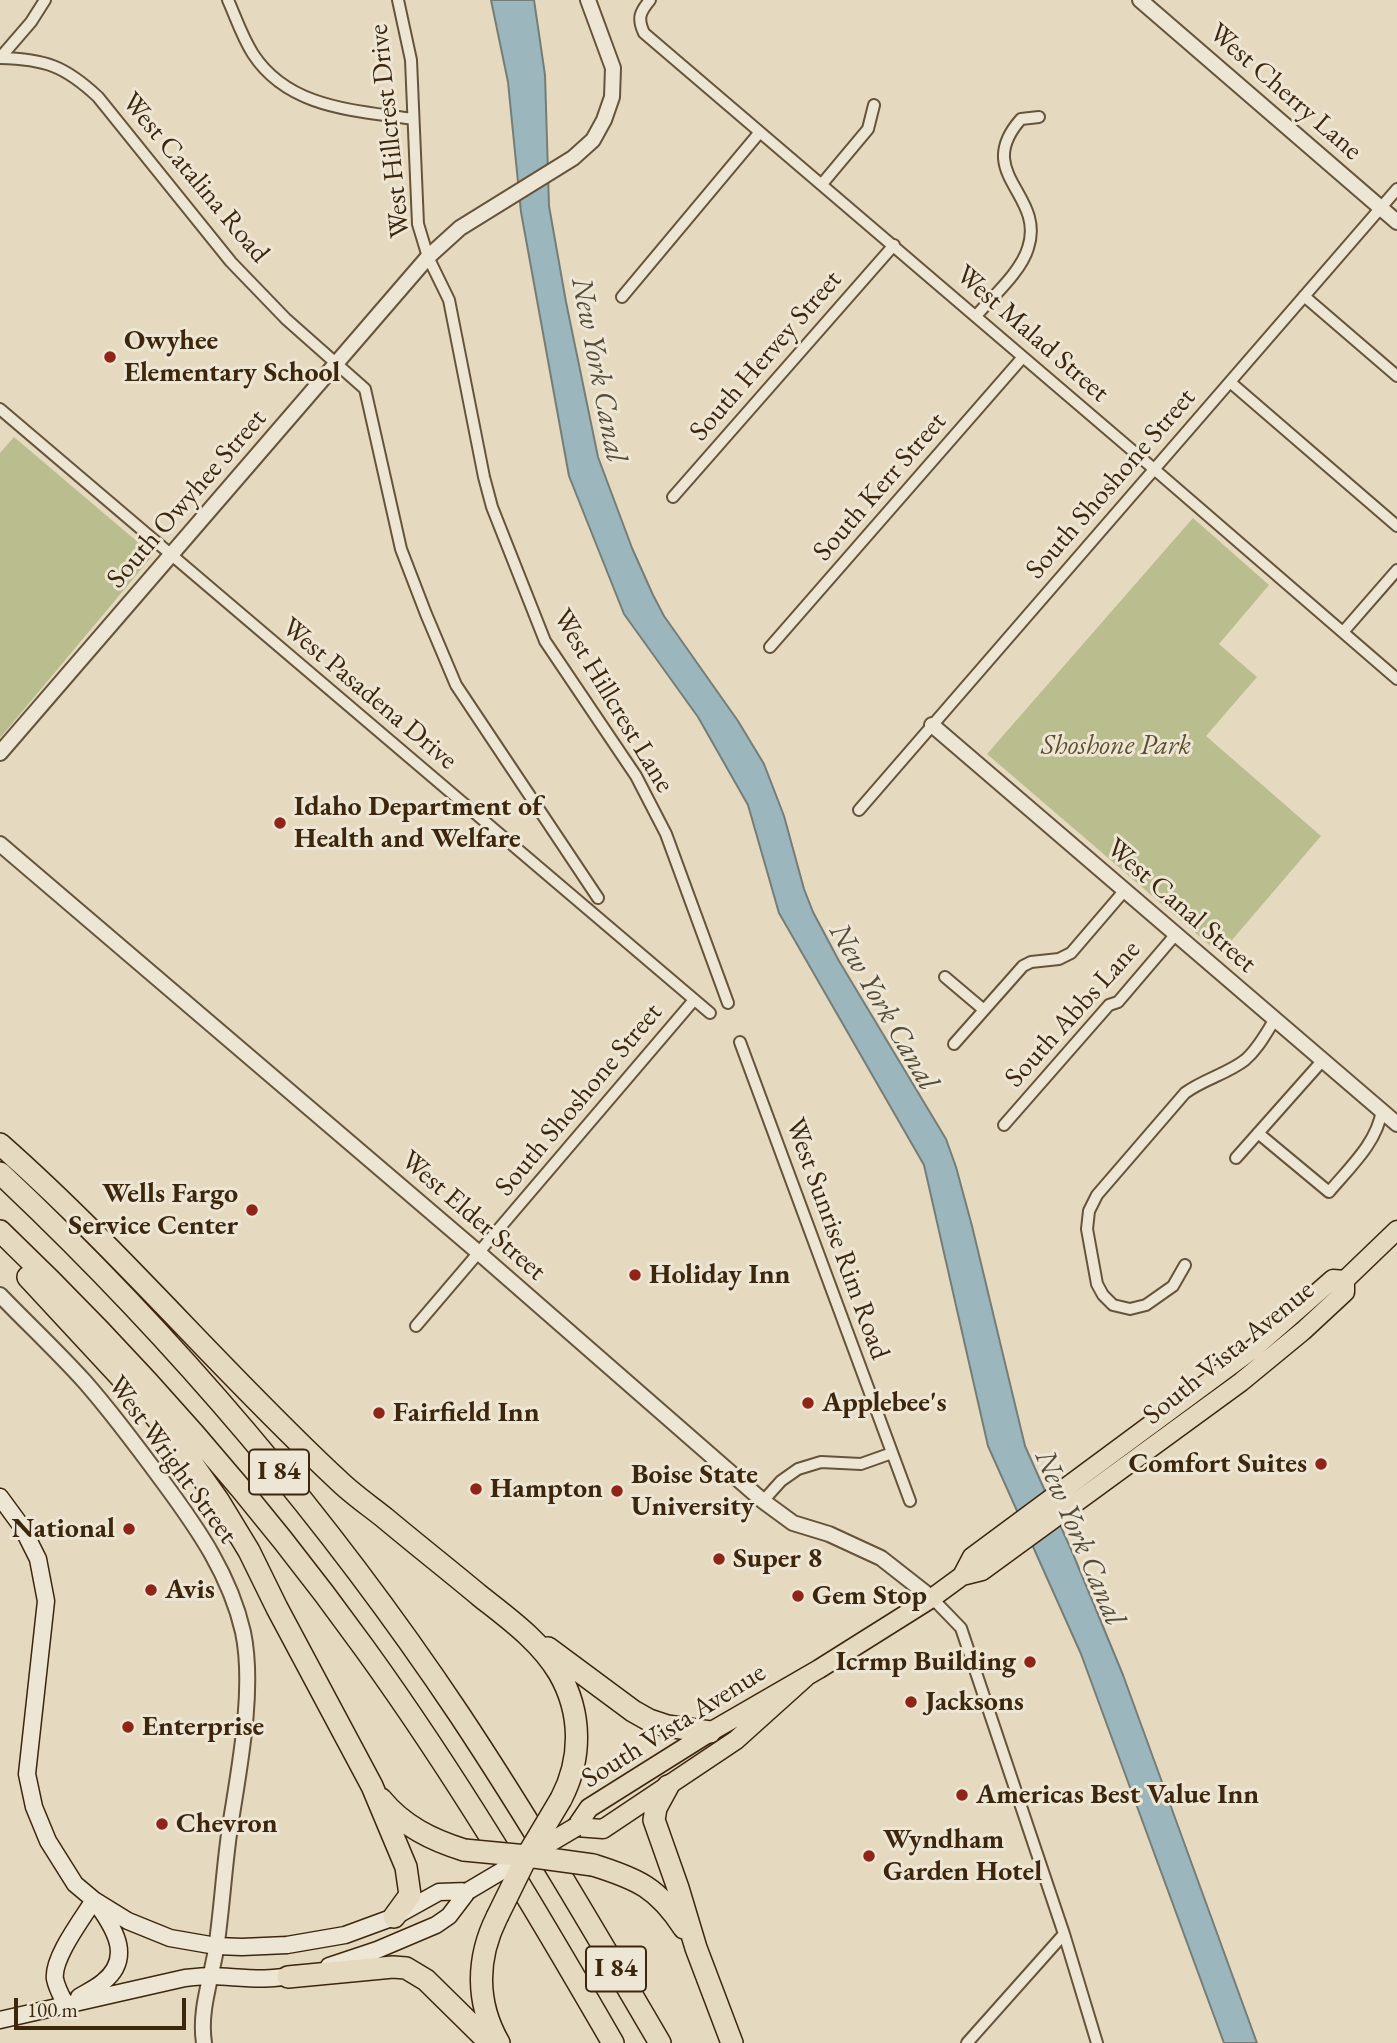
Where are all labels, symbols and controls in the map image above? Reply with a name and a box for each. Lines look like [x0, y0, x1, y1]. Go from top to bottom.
street label: West Cherry Lane [1201, 16, 1369, 168]
street label: West Hillcrest Drive [362, 22, 418, 240]
street label: West Catalina Road [114, 86, 276, 270]
street label: West Malad Street [948, 258, 1116, 410]
street label: South Hervey Street [683, 264, 849, 448]
water label: New York Canal [562, 275, 634, 465]
place label: Owyhee Elementary School [124, 324, 340, 390]
marker: Owyhee Elementary School [102, 349, 118, 365]
street label: South Shoshone Street [1019, 382, 1203, 586]
street label: South Owyhee Street [100, 403, 274, 595]
street label: South Kerr Street [806, 406, 954, 568]
street label: West Hillcrest Lane [545, 603, 681, 799]
street label: West Pasadena Drive [274, 611, 464, 777]
park label: Shoshone Park [1041, 729, 1191, 763]
place label: Idaho Department of Health and Welfare [294, 790, 542, 856]
marker: Idaho Department of Health and Welfare [272, 815, 288, 831]
street label: West Canal Street [1099, 832, 1263, 980]
water label: New York Canal [821, 917, 945, 1097]
street label: South Abbs Lane [998, 933, 1148, 1095]
street label: South Shoshone Street [488, 997, 670, 1203]
street label: West Sunrise Rim Road [778, 1114, 896, 1364]
street label: West Elder Street [394, 1144, 552, 1288]
place label: Wells Fargo Service Center [68, 1177, 238, 1243]
marker: Wells Fargo Service Center [244, 1202, 260, 1218]
place label: Holiday Inn [649, 1258, 790, 1292]
marker: Holiday Inn [627, 1267, 643, 1283]
street label: South Vista Avenue [1137, 1274, 1321, 1432]
street label: West Wright Street [100, 1370, 244, 1550]
place label: Applebee's [822, 1386, 947, 1420]
marker: Applebee's [800, 1395, 816, 1411]
place label: Fairfield Inn [393, 1396, 540, 1430]
marker: Fairfield Inn [371, 1405, 387, 1421]
water label: New York Canal [1026, 1445, 1132, 1631]
place label: Comfort Suites [1129, 1447, 1307, 1481]
road number: I 84 [249, 1450, 309, 1494]
marker: Comfort Suites [1313, 1456, 1329, 1472]
place label: Boise State University [631, 1458, 758, 1524]
place label: Hampton [490, 1472, 603, 1506]
marker: Hampton [468, 1481, 484, 1497]
marker: Boise State University [609, 1483, 625, 1499]
place label: National [12, 1512, 115, 1546]
marker: National [121, 1521, 137, 1537]
place label: Super 8 [733, 1542, 822, 1576]
marker: Super 8 [711, 1551, 727, 1567]
place label: Avis [165, 1573, 215, 1607]
place label: Gem Stop [812, 1579, 927, 1613]
marker: Avis [143, 1582, 159, 1598]
marker: Gem Stop [790, 1588, 806, 1604]
place label: Icrmp Building [836, 1645, 1016, 1679]
marker: Icrmp Building [1022, 1654, 1038, 1670]
street label: South Vista Avenue [576, 1656, 772, 1796]
place label: Jacksons [925, 1685, 1024, 1719]
marker: Jacksons [903, 1694, 919, 1710]
place label: Enterprise [142, 1710, 264, 1744]
marker: Enterprise [120, 1719, 136, 1735]
place label: Americas Best Value Inn [976, 1778, 1259, 1812]
marker: Americas Best Value Inn [954, 1787, 970, 1803]
place label: Chevron [176, 1807, 278, 1841]
marker: Chevron [154, 1816, 170, 1832]
place label: Wyndham Garden Hotel [883, 1823, 1042, 1889]
marker: Wyndham Garden Hotel [861, 1848, 877, 1864]
road number: I 84 [586, 1946, 646, 1992]
scale bar [18, 1983, 189, 2027]
text: 100 m [27, 1996, 78, 2023]

